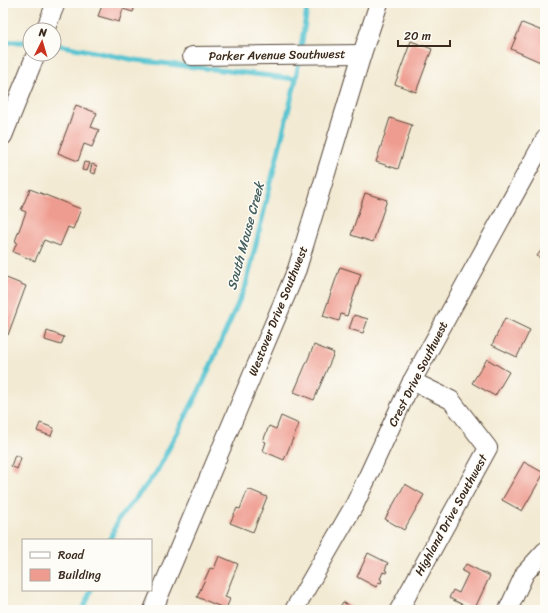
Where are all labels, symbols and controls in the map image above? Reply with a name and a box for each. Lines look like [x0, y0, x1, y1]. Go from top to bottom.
north arrow [22, 22, 62, 62]
scale bar [398, 22, 450, 48]
text: N [37, 23, 48, 42]
text: 20 m [404, 25, 431, 47]
street label: Parker Avenue Southwest [208, 43, 346, 67]
water label: South Mouse Creek [220, 178, 271, 292]
street label: Westover Drive Southwest [242, 243, 314, 379]
street label: Crest Drive Southwest [382, 317, 454, 431]
street label: Highland Drive Southwest [408, 449, 494, 580]
legend [22, 539, 152, 591]
text: Road [58, 544, 85, 566]
text: Building [58, 564, 101, 586]

